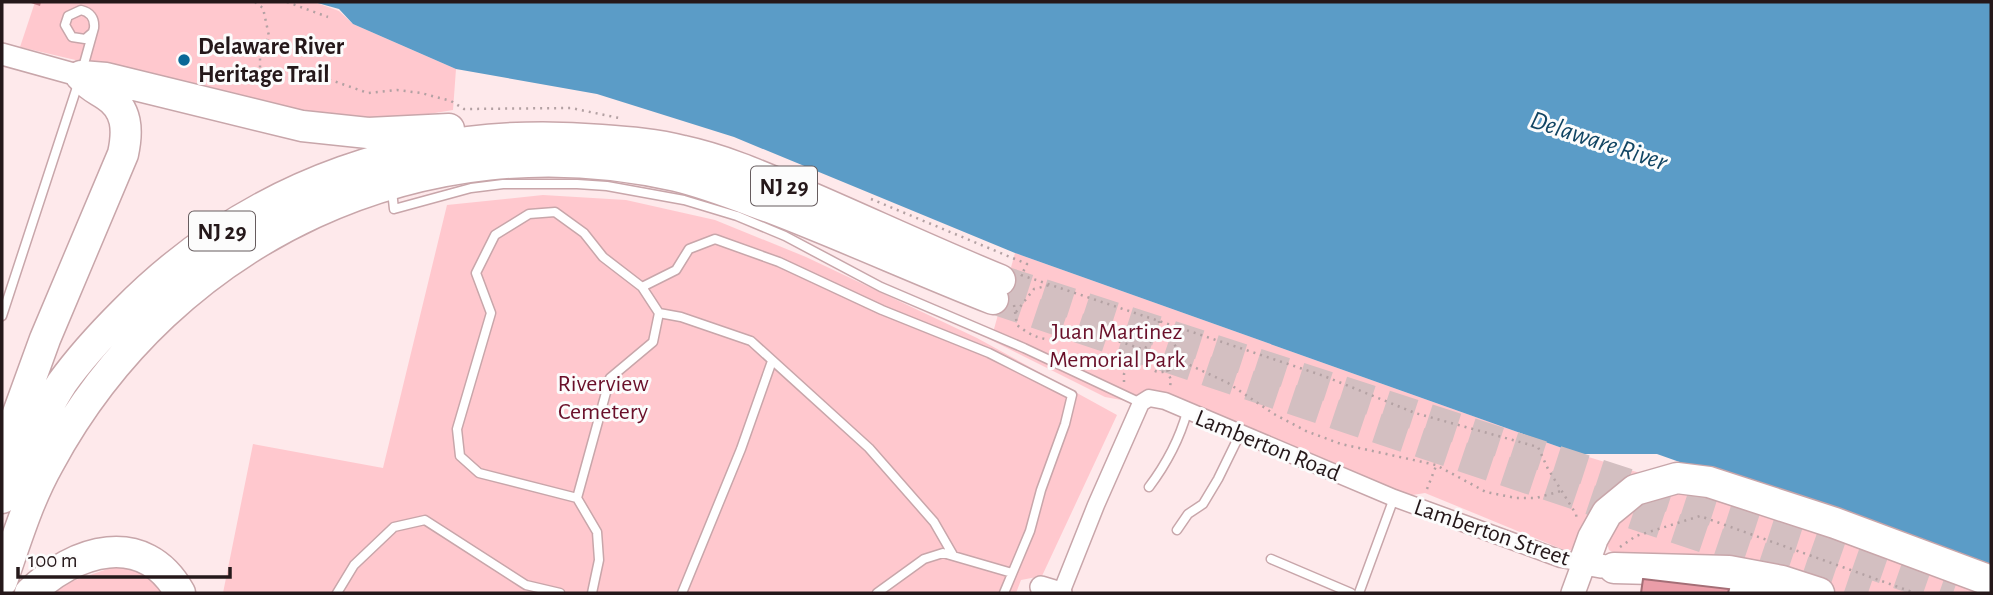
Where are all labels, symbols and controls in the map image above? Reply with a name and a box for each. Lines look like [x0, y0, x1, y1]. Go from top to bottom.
place label: Delaware River Heritage Trail [198, 35, 345, 87]
marker: Delaware River Heritage Trail [176, 52, 192, 68]
water label: Delaware River [1527, 107, 1672, 176]
road number: NJ 29 [751, 167, 817, 206]
road number: NJ 29 [189, 212, 255, 250]
park label: Juan Martinez Memorial Park [1049, 320, 1185, 372]
park label: Riverview Cemetery [557, 372, 649, 424]
street label: Lamberton Road [1192, 406, 1344, 486]
street label: Lamberton Street [1411, 495, 1573, 571]
scale bar [18, 536, 229, 580]
text: 100 m [28, 550, 78, 571]

